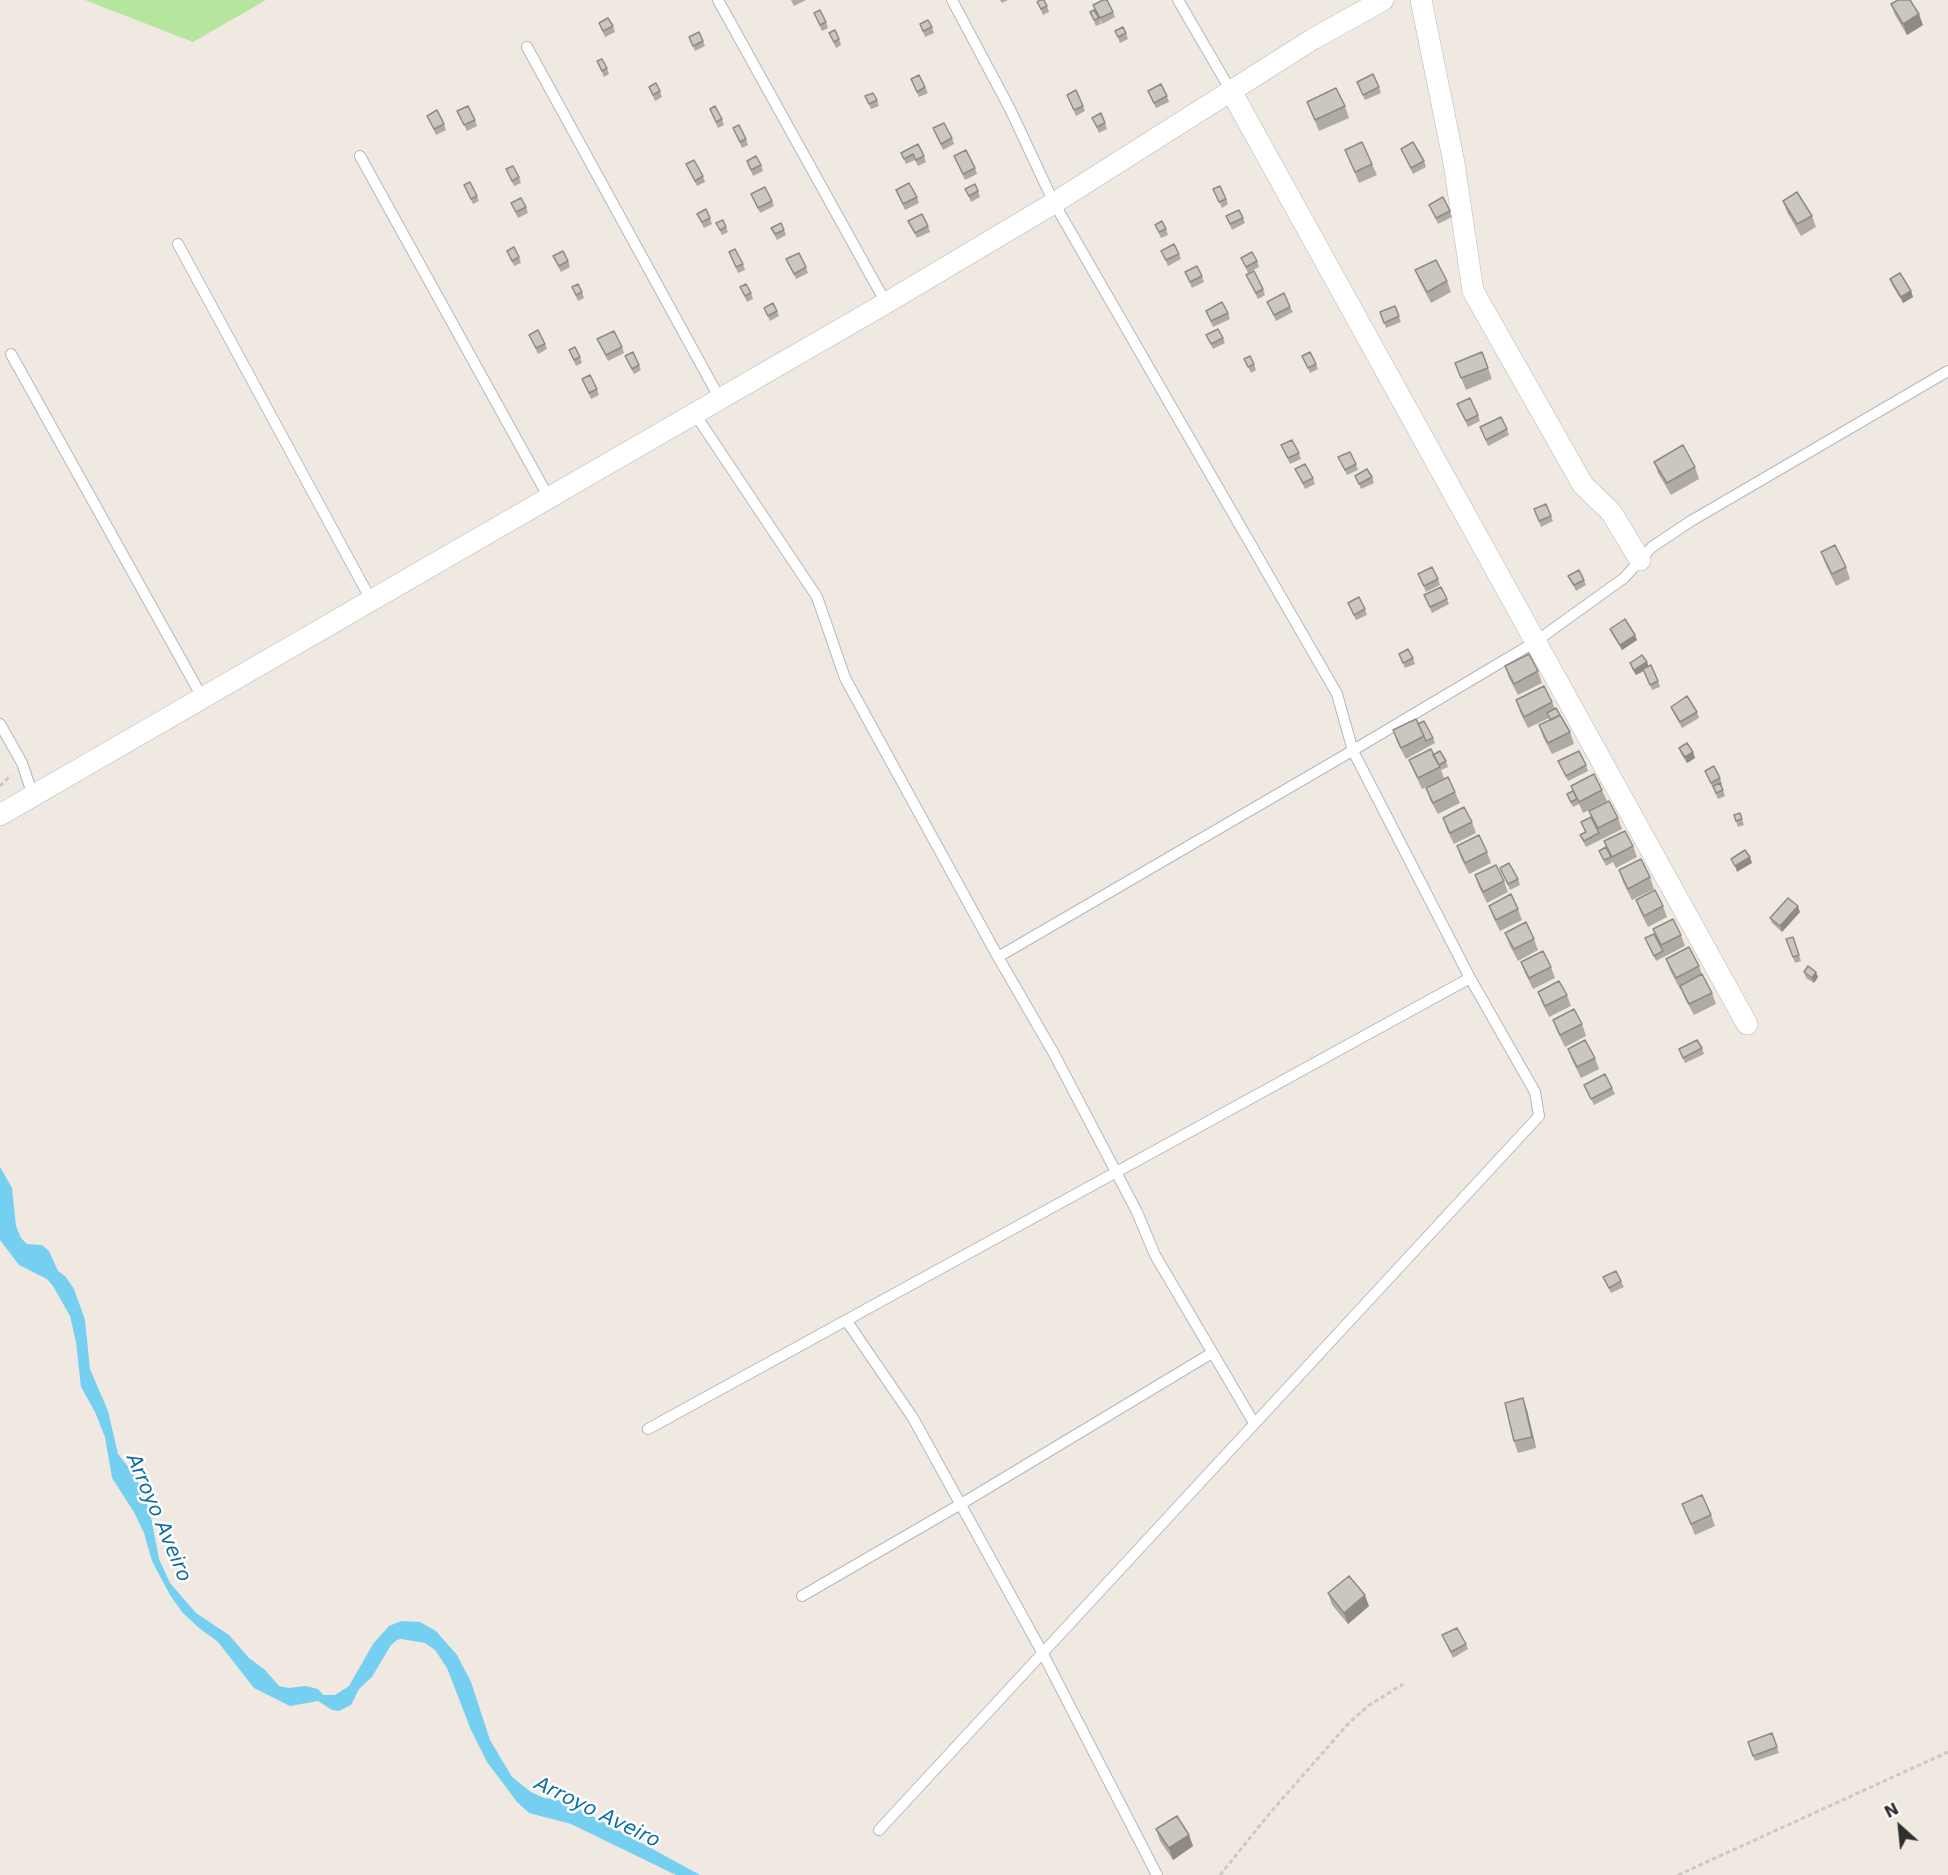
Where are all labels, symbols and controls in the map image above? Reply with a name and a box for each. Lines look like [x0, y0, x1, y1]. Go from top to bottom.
water label: Arroyo Aveiro [120, 1450, 196, 1586]
water label: Arroyo Aveiro [530, 1772, 664, 1854]
north arrow [1870, 1797, 1930, 1857]
text: N [1881, 1799, 1902, 1822]

